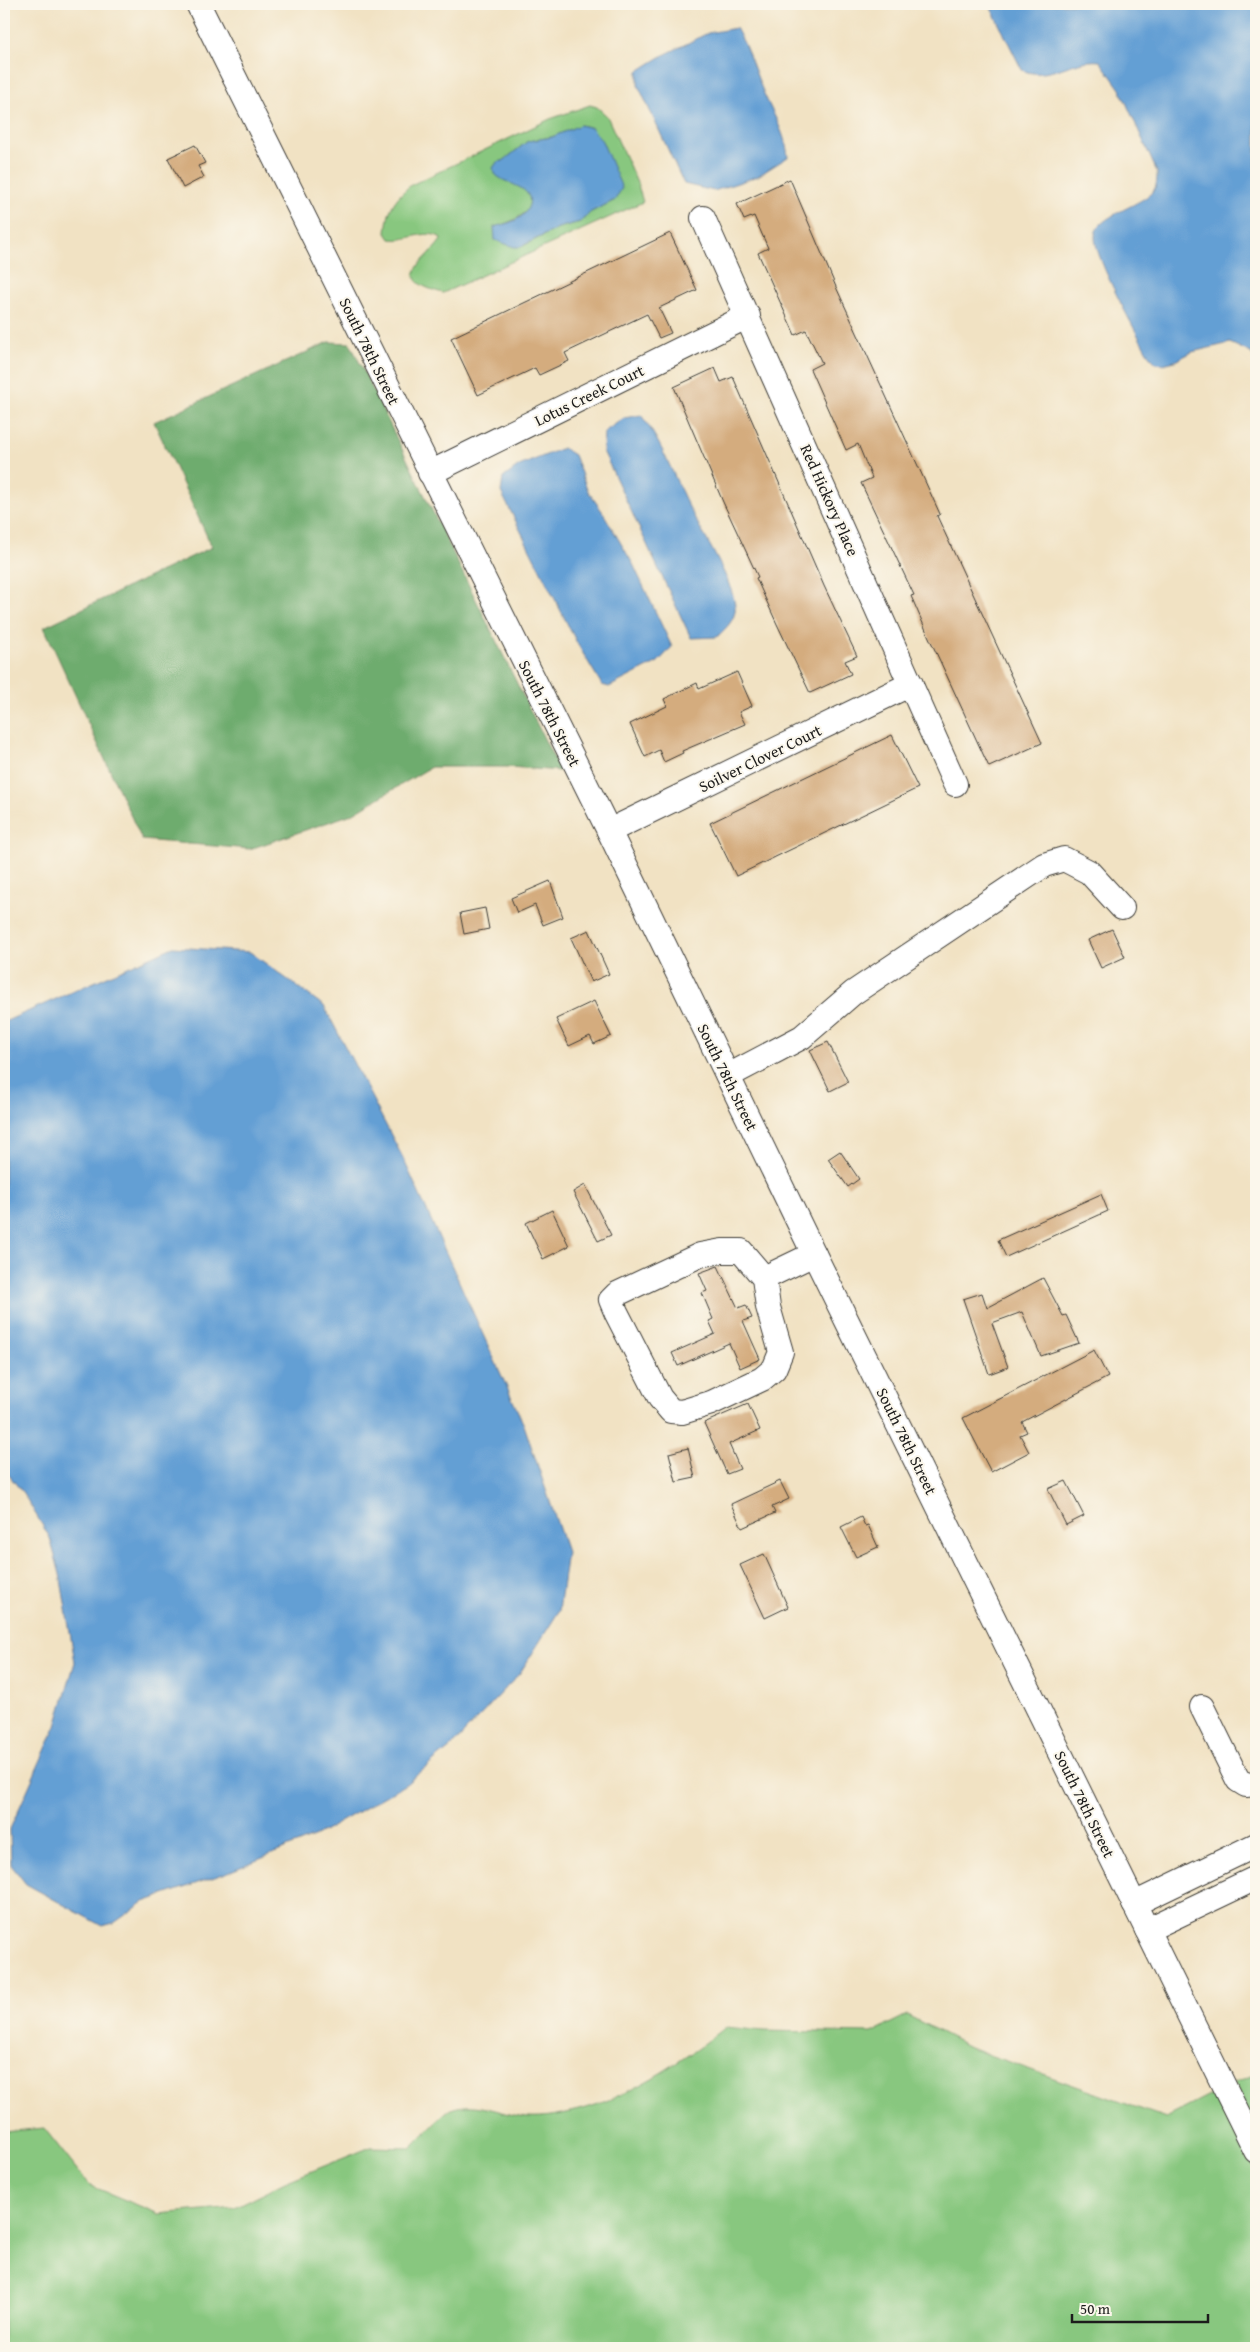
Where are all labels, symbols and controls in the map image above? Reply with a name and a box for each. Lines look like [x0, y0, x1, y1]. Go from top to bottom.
street label: South 78th Street [334, 293, 407, 409]
street label: Lotus Creek Court [530, 358, 648, 432]
street label: Red Hickory Place [795, 440, 865, 560]
street label: South 78th Street [513, 656, 587, 771]
street label: Soilver Clover Court [694, 718, 826, 798]
street label: South 78th Street [692, 1019, 765, 1135]
street label: South 78th Street [871, 1383, 944, 1499]
street label: South 78th Street [1049, 1746, 1122, 1862]
scale bar [1072, 2292, 1209, 2324]
text: 50 m [1080, 2298, 1111, 2319]

